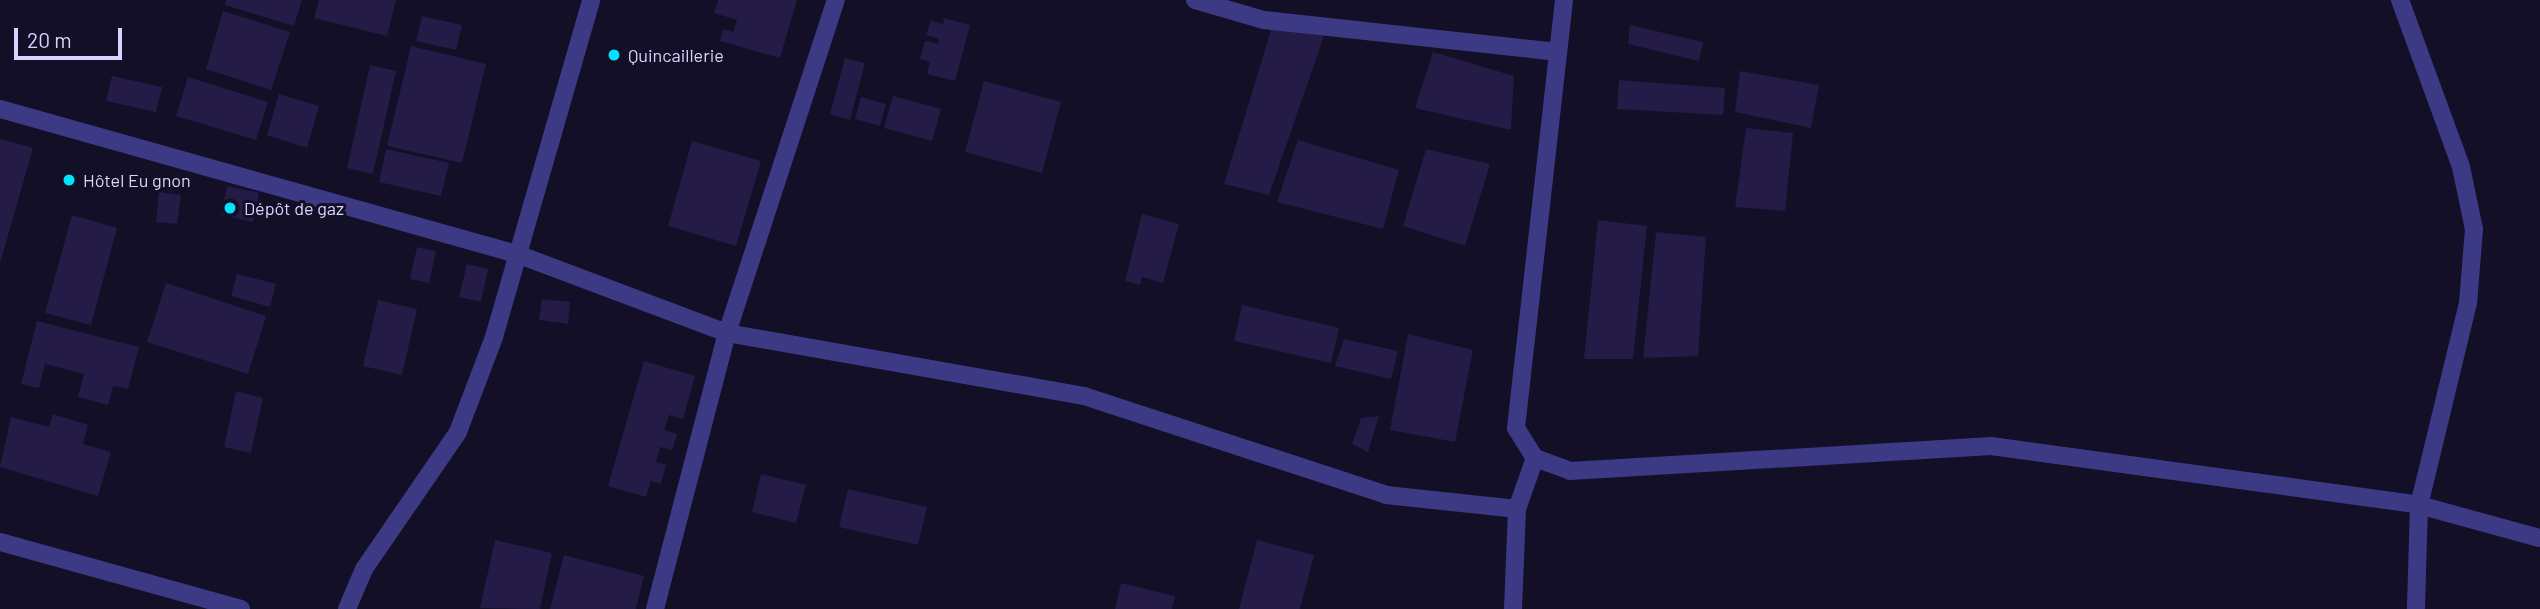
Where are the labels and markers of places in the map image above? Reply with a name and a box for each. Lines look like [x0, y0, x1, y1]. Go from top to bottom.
place label: Quincaillerie [628, 44, 724, 66]
marker: Quincaillerie [606, 47, 622, 63]
place label: Hôtel Eu gnon [83, 169, 191, 191]
marker: Hôtel Eu gnon [61, 172, 77, 188]
place label: Dépôt de gaz [244, 197, 344, 219]
marker: Dépôt de gaz [222, 200, 238, 216]

